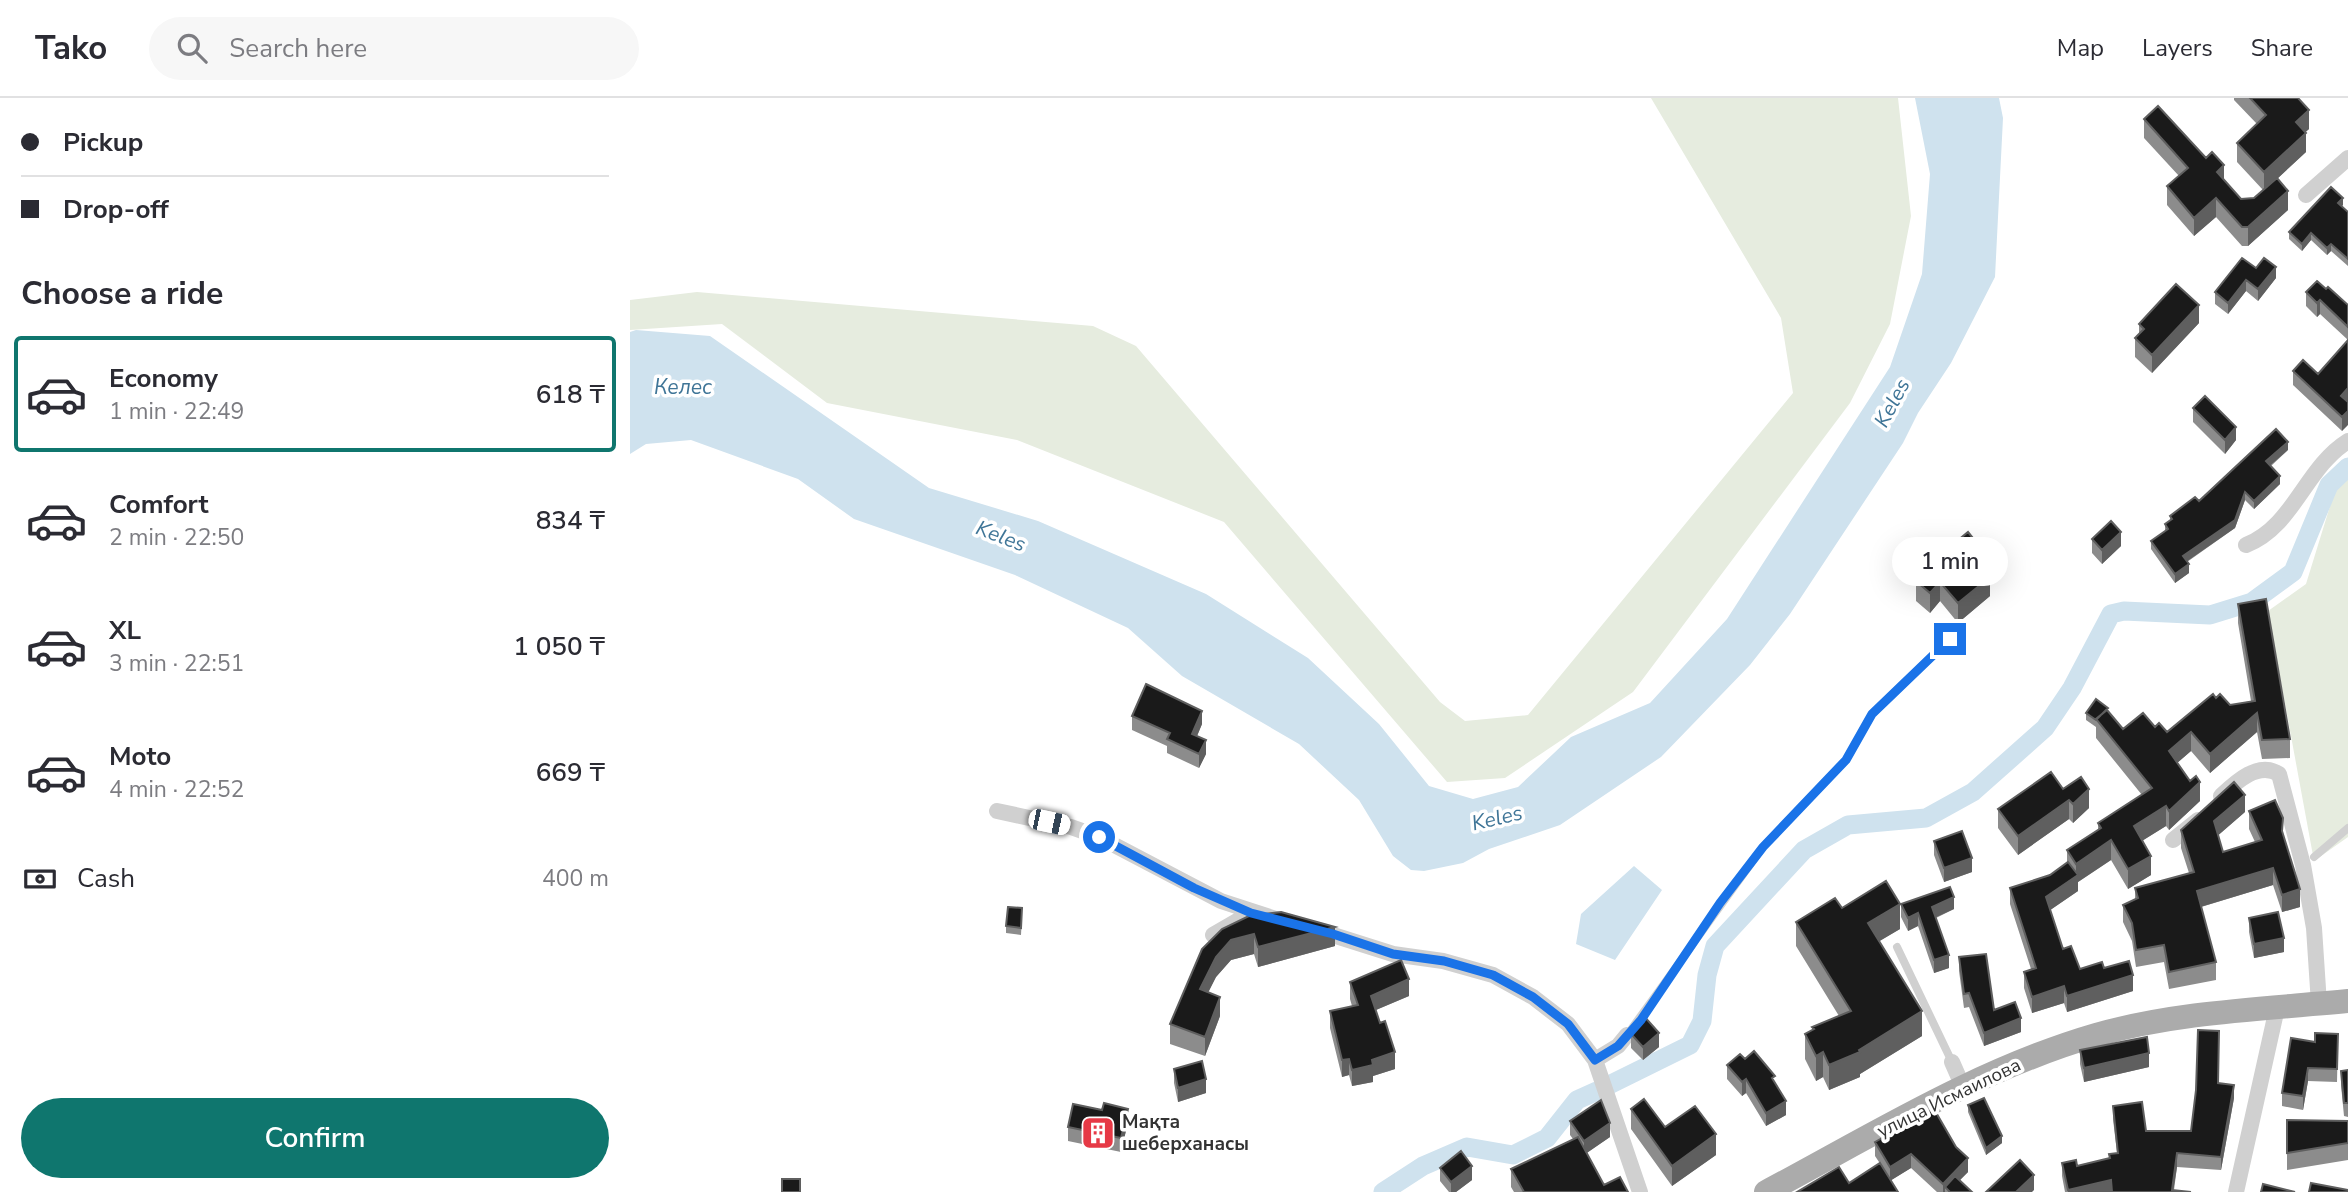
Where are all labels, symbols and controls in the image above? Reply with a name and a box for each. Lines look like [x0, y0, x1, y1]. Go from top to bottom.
search box [149, 17, 639, 80]
text: Tako [35, 26, 107, 71]
icon: search [173, 29, 211, 67]
text: Search here [229, 31, 367, 66]
text: Map [2057, 32, 2104, 64]
text: Layers [2142, 32, 2213, 64]
text: Share [2251, 32, 2313, 64]
text: Pickup [63, 125, 143, 160]
text: Drop-off [63, 192, 169, 227]
text: Choose a ride [21, 272, 223, 315]
text: Economy [109, 361, 218, 396]
icon: car [25, 363, 88, 426]
water label: Келес [654, 373, 712, 401]
water label: Keles [1868, 374, 1916, 432]
text: 618 ₸ [536, 377, 605, 412]
text: 1 min · 22:49 [109, 396, 244, 427]
text: Comfort [109, 487, 209, 522]
icon: car [25, 489, 88, 552]
text: 834 ₸ [536, 503, 605, 538]
water label: Keles [972, 514, 1030, 558]
text: 2 min · 22:50 [109, 522, 244, 553]
callout: 1 min [1892, 538, 2008, 587]
text: 1 min [1921, 546, 1979, 577]
text: XL [109, 613, 141, 648]
icon: car [25, 615, 88, 678]
route end [1934, 623, 1966, 655]
text: 1 050 ₸ [513, 629, 605, 664]
text: 3 min · 22:51 [109, 648, 244, 679]
text: Moto [109, 739, 171, 774]
icon: car [25, 741, 88, 804]
text: 669 ₸ [536, 755, 605, 790]
text: 4 min · 22:52 [109, 774, 244, 805]
water label: Keles [1469, 799, 1525, 837]
car [1027, 807, 1072, 837]
route start [1083, 821, 1115, 853]
icon: cash [21, 860, 59, 898]
text: Cash [77, 861, 135, 896]
text: 400 m [542, 863, 609, 894]
street label: улица Исмаилова [1873, 1052, 2025, 1144]
button: Confirm [21, 1098, 609, 1178]
place label: Мақта шеберханасы [1122, 1109, 1249, 1157]
building icon: Мақта шеберханасы [1079, 1114, 1117, 1152]

